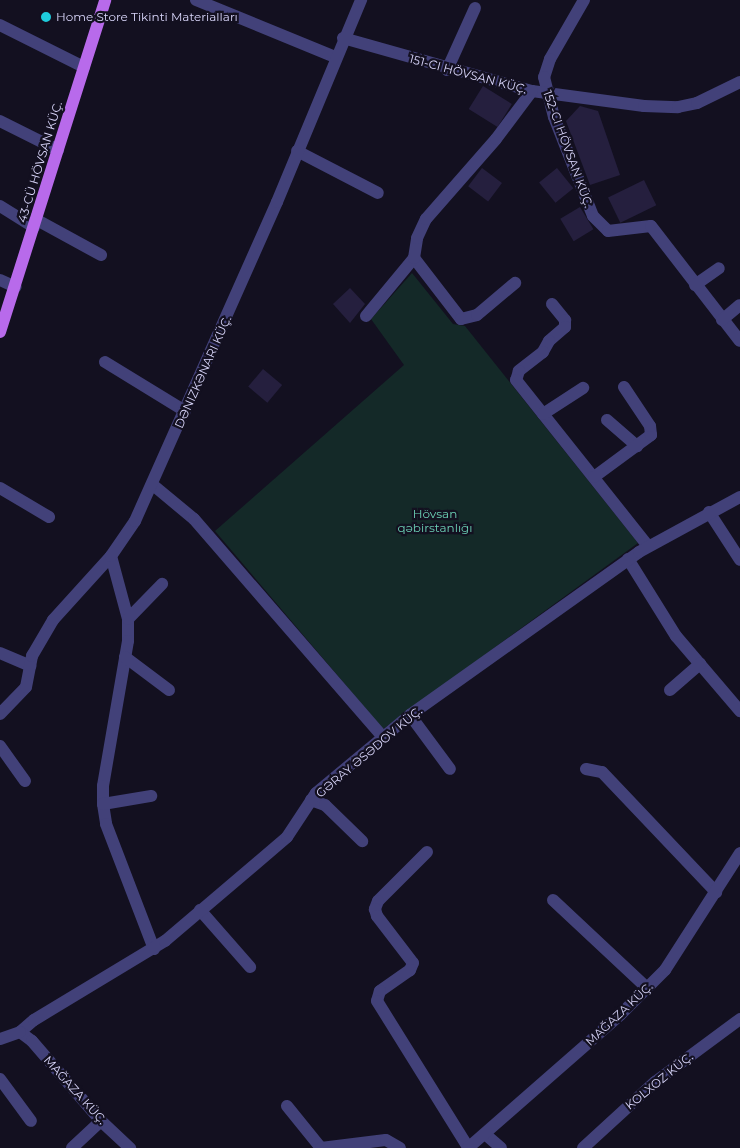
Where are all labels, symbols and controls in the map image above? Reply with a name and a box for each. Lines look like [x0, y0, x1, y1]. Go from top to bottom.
place label: Home Store Tikinti Materialları [56, 10, 238, 24]
marker: Home Store Tikinti Materialları [40, 11, 52, 23]
street label: 151-CI HÖVSAN KÜÇ. [408, 51, 528, 97]
street label: 152-CI HÖVSAN KÜÇ. [540, 88, 596, 210]
street label: 43-CÜ HÖVSAN KÜÇ. [15, 100, 65, 224]
street label: DƏNIZKƏNARI KÜÇ. [172, 313, 234, 431]
park label: Hövsan qəbirstanlığı [397, 507, 473, 535]
street label: GƏRAY ƏSƏDOV KÜÇ. [313, 703, 425, 801]
street label: MAĞAZA KÜÇ. [582, 979, 656, 1049]
street label: KOLXOZ KÜÇ. [622, 1049, 696, 1113]
street label: MAĞAZA KÜÇ. [41, 1053, 109, 1127]

